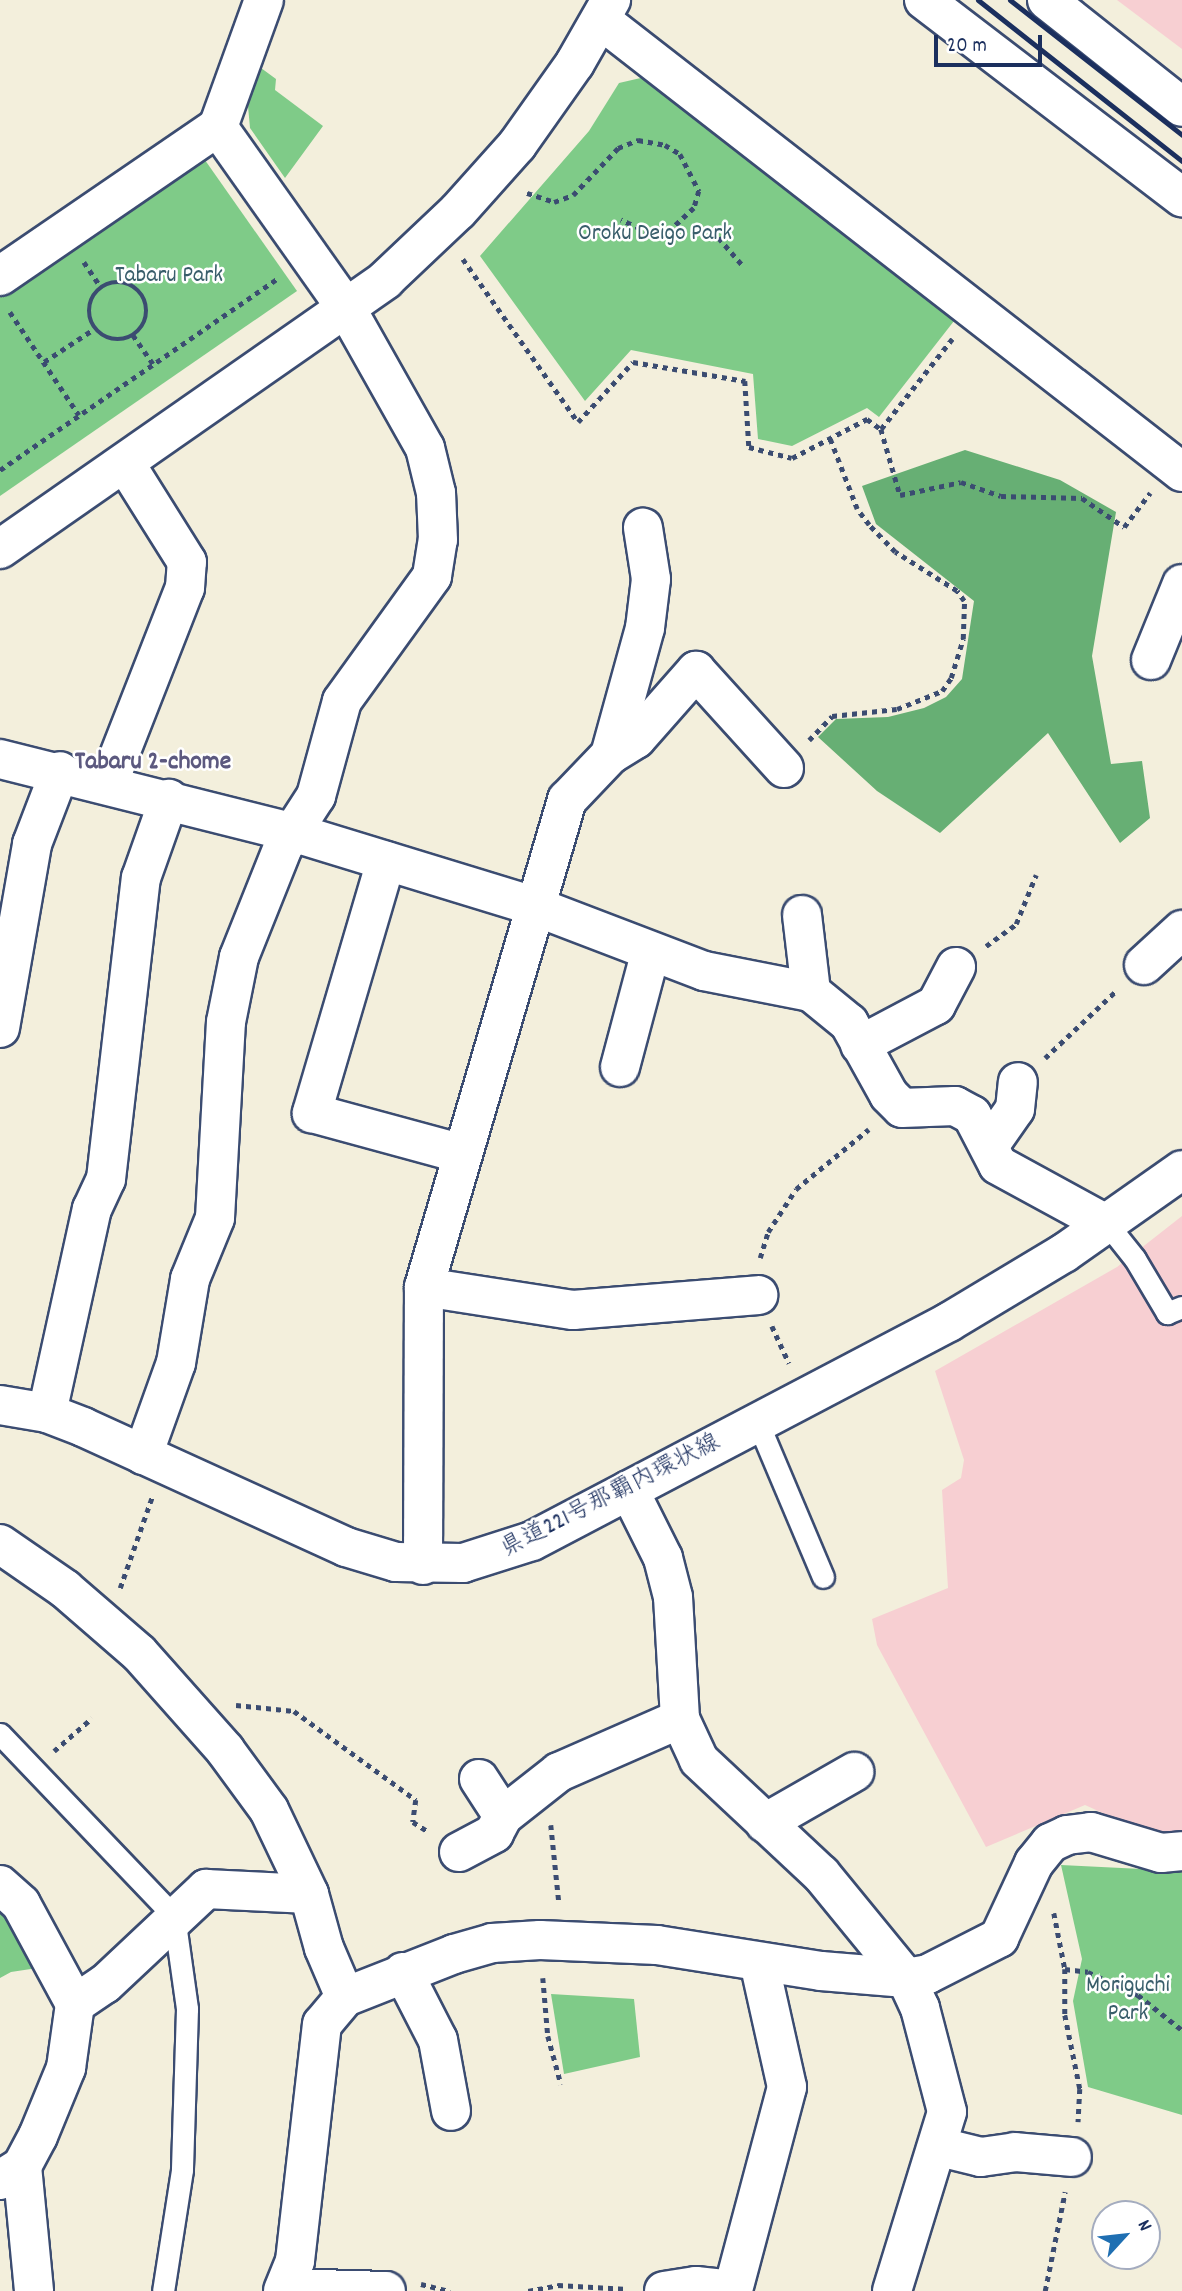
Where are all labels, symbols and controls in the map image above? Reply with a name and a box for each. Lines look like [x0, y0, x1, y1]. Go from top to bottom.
scale bar [937, 21, 1046, 65]
text: 20 m [947, 32, 987, 62]
park label: Oroku Deigo Park [578, 221, 732, 249]
park label: Tabaru Park [115, 263, 223, 291]
district label: Tabaru 2-chome [75, 747, 231, 779]
street label: 県道221号那覇内環状線 [497, 1429, 725, 1565]
park label: Moriguchi Park [1086, 1973, 1170, 2029]
north arrow [1091, 2200, 1161, 2270]
text: N [1129, 2216, 1158, 2236]

